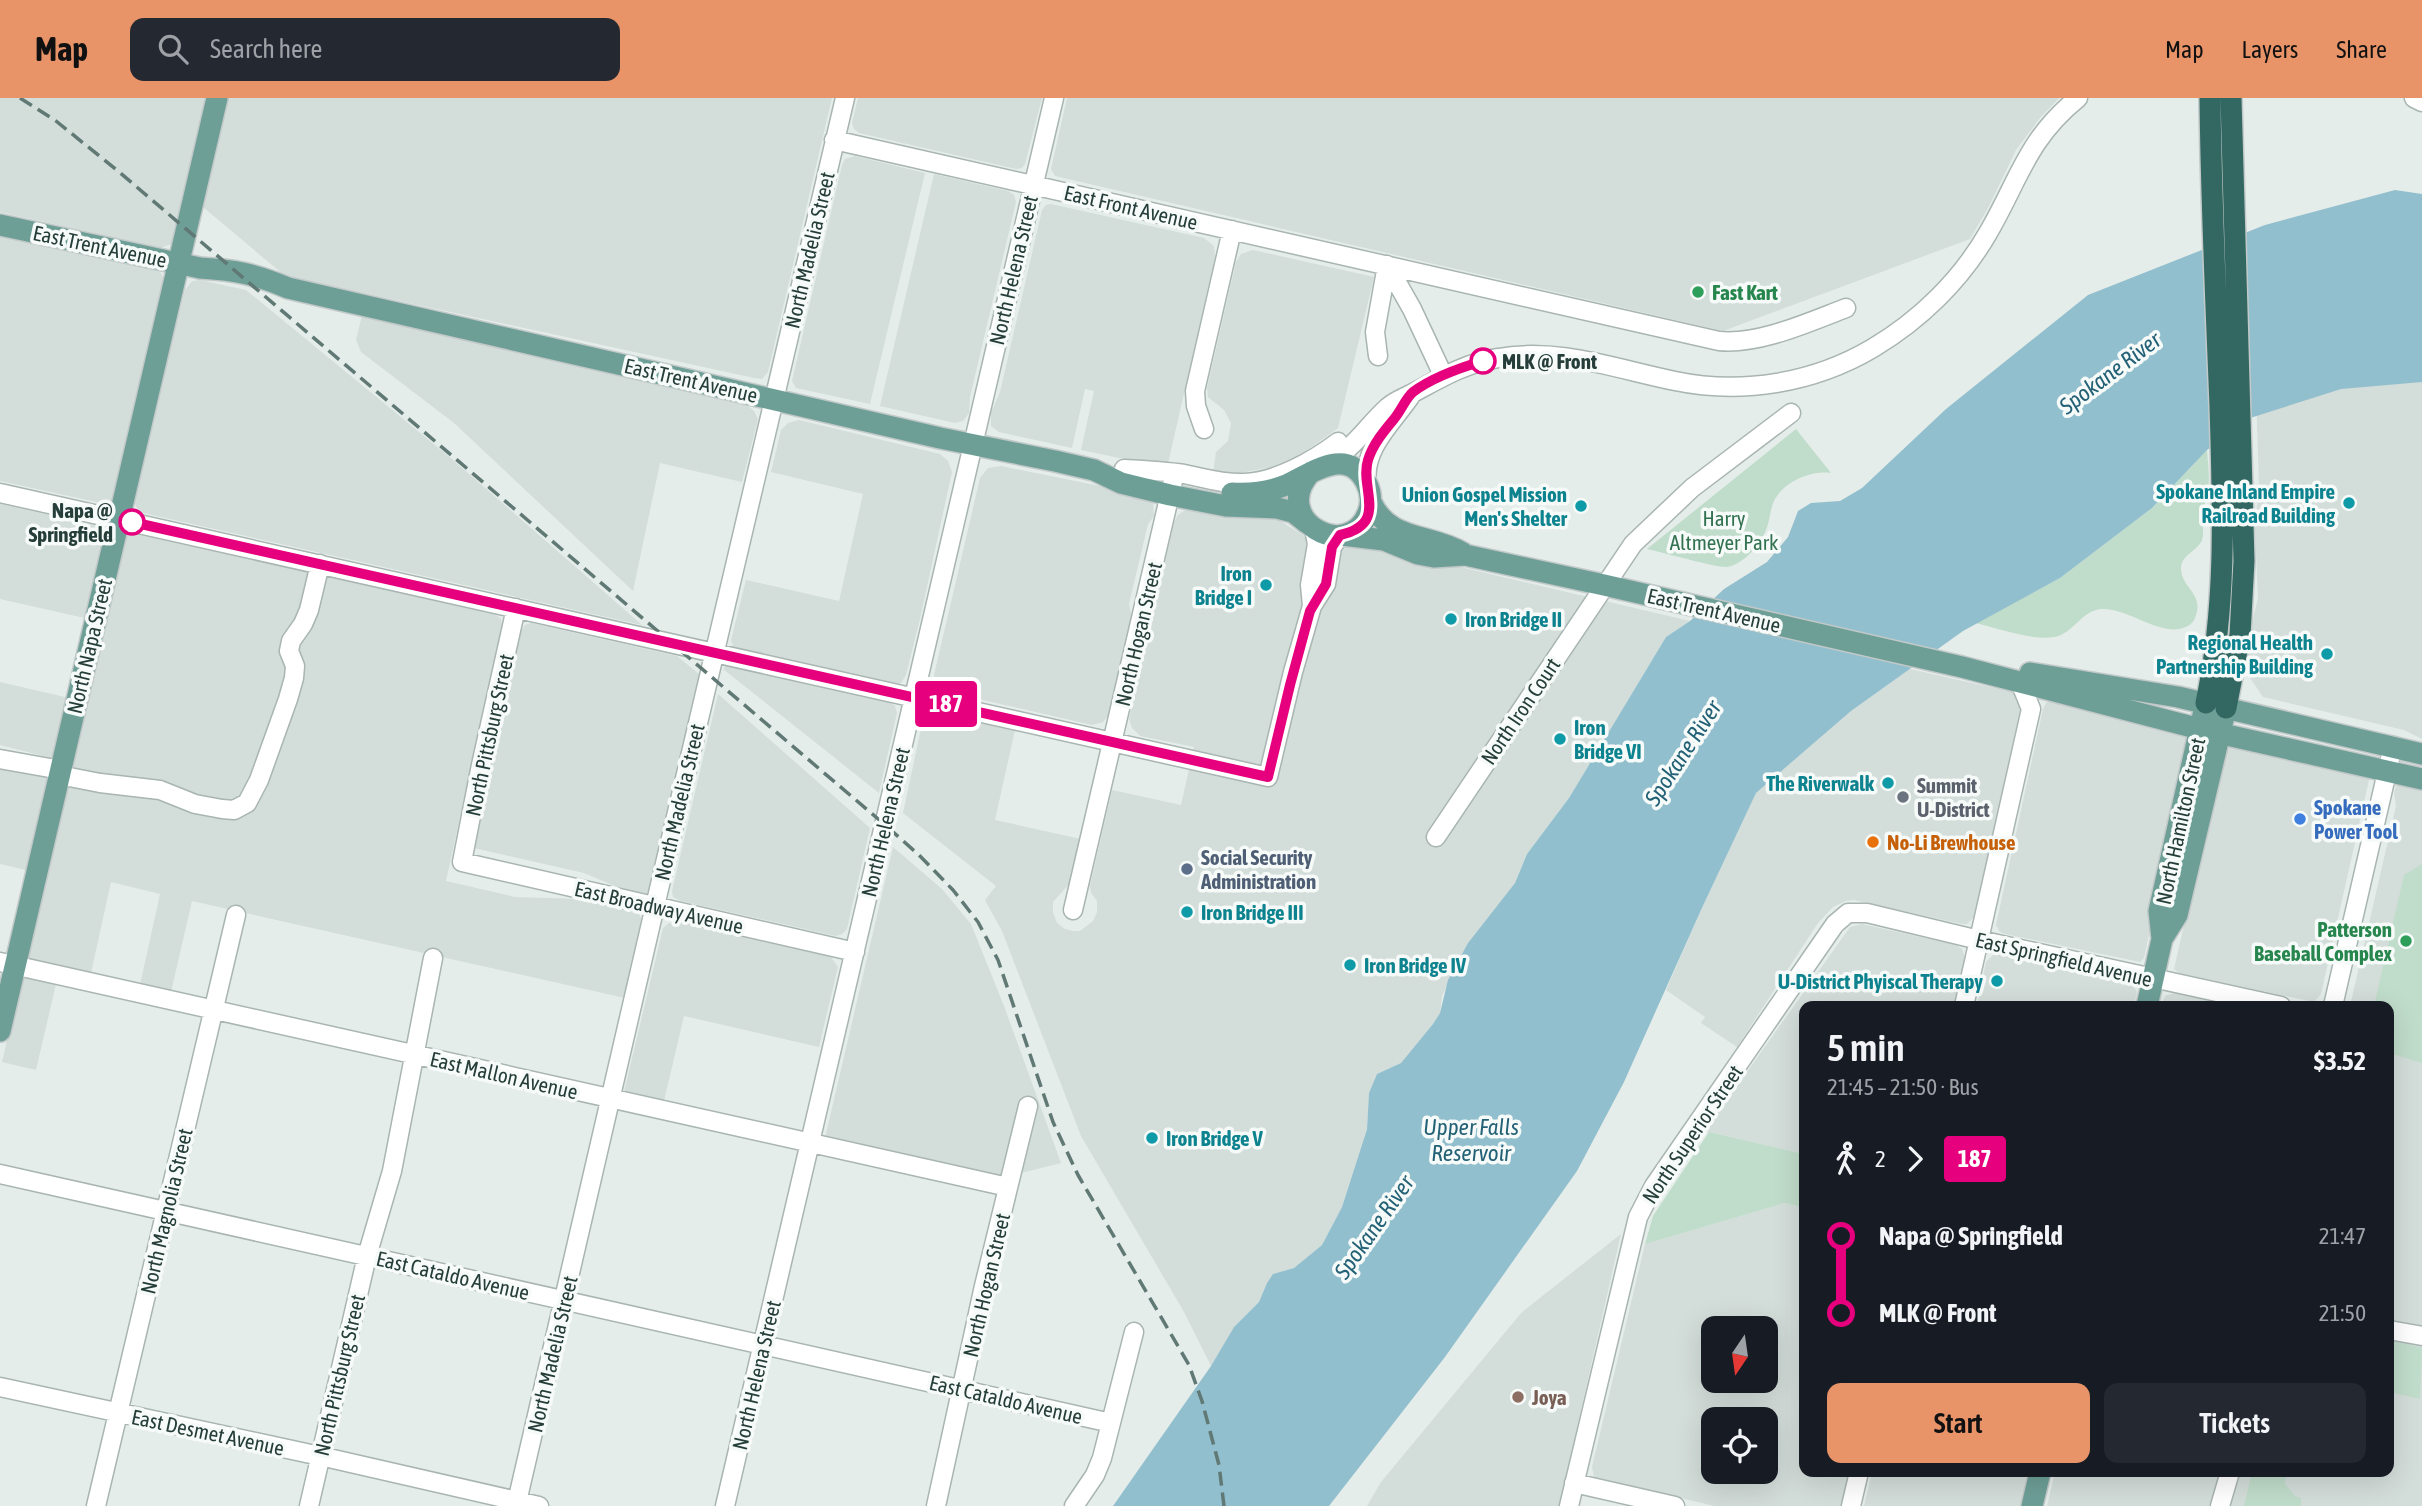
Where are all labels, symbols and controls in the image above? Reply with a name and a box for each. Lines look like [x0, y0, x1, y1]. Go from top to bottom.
search box [130, 18, 620, 81]
text: Map [35, 30, 88, 68]
icon: search [154, 30, 192, 68]
text: Search here [210, 34, 322, 64]
text: Map [2165, 36, 2204, 63]
text: Layers [2242, 36, 2298, 63]
text: Share [2336, 36, 2387, 63]
street label: North Madelia Street [779, 169, 839, 331]
street label: East Front Avenue [1062, 180, 1200, 234]
street label: North Helena Street [984, 193, 1042, 347]
street label: East Trent Avenue [31, 220, 169, 272]
place label: Fast Kart [1712, 280, 1778, 304]
marker: Fast Kart [1690, 284, 1706, 300]
water label: Spokane River [2054, 326, 2167, 420]
marker: MLK @ Front [1470, 348, 1496, 374]
place label: MLK @ Front [1502, 349, 1597, 373]
street label: East Trent Avenue [622, 353, 760, 407]
place label: Spokane Inland Empire Railroad Building [2156, 479, 2336, 527]
place label: Union Gospel Mission Men's Shelter [1402, 482, 1568, 530]
marker: Spokane Inland Empire Railroad Building [2341, 495, 2357, 511]
place label: Napa @ Springfield [29, 498, 113, 546]
marker: Union Gospel Mission Men's Shelter [1573, 498, 1589, 514]
park label: Harry Altmeyer Park [1670, 506, 1778, 554]
marker: Napa @ Springfield [119, 509, 145, 535]
street label: North Hogan Street [1110, 560, 1166, 708]
place label: Iron Bridge I [1195, 561, 1252, 609]
street label: North Napa Street [62, 576, 116, 716]
marker: Iron Bridge I [1258, 577, 1274, 593]
street label: East Trent Avenue [1645, 583, 1783, 637]
place label: Iron Bridge II [1465, 607, 1562, 631]
marker: Iron Bridge II [1443, 611, 1459, 627]
place label: Regional Health Partnership Building [2156, 630, 2314, 678]
marker: Regional Health Partnership Building [2319, 646, 2335, 662]
street label: North Pittsburg Street [460, 652, 518, 818]
street label: North Iron Court [1476, 653, 1564, 769]
line badge: 187 [906, 681, 986, 727]
text: 187 [929, 690, 963, 717]
water label: Spokane River [1639, 695, 1727, 811]
place label: Iron Bridge VI [1574, 715, 1642, 763]
street label: North Madelia Street [649, 721, 709, 883]
marker: Iron Bridge VI [1552, 731, 1568, 747]
street label: North Hamilton Street [2151, 736, 2209, 906]
street label: North Helena Street [856, 745, 914, 899]
place label: The Riverwalk [1766, 771, 1875, 795]
place label: Summit U-District [1917, 773, 1990, 821]
marker: The Riverwalk [1880, 775, 1896, 791]
marker: Summit U-District [1895, 789, 1911, 805]
place label: Spokane Power Tool [2314, 795, 2398, 843]
marker: Spokane Power Tool [2292, 811, 2308, 827]
place label: No-Li Brewhouse [1887, 830, 2016, 854]
marker: No-Li Brewhouse [1865, 834, 1881, 850]
place label: Social Security Administration [1200, 845, 1316, 893]
marker: Social Security Administration [1179, 861, 1195, 877]
street label: East Broadway Avenue [572, 876, 746, 938]
place label: Iron Bridge III [1201, 900, 1304, 924]
marker: Iron Bridge III [1179, 904, 1195, 920]
place label: Patterson Baseball Complex [2254, 917, 2393, 965]
street label: East Springfield Avenue [1973, 927, 2155, 991]
marker: Patterson Baseball Complex [2398, 933, 2414, 949]
place label: Iron Bridge IV [1364, 953, 1467, 977]
marker: Iron Bridge IV [1342, 957, 1358, 973]
place label: U-District Phyiscal Therapy [1778, 969, 1983, 993]
marker: U-District Phyiscal Therapy [1989, 973, 2005, 989]
text: 5 min [1827, 1026, 1905, 1069]
street label: East Mallon Avenue [428, 1046, 580, 1104]
text: $3.52 [2314, 1046, 2366, 1076]
street label: North Superior Street [1637, 1060, 1747, 1208]
text: 21:45 – 21:50 · Bus [1827, 1074, 1979, 1100]
water label: Upper Falls Reservoir [1423, 1114, 1519, 1166]
street label: North Magnolia Street [135, 1126, 197, 1296]
place label: Iron Bridge V [1166, 1126, 1263, 1150]
marker: Iron Bridge V [1144, 1130, 1160, 1146]
icon: walk [1827, 1140, 1865, 1178]
icon: forward [1896, 1140, 1934, 1178]
text: 187 [1958, 1145, 1992, 1172]
text: 2 [1875, 1146, 1886, 1172]
water label: Spokane River [1328, 1170, 1420, 1284]
street label: North Hogan Street [958, 1211, 1014, 1359]
text: Napa @ Springfield [1879, 1221, 2063, 1251]
text: 21:47 [2319, 1223, 2366, 1249]
street label: East Cataldo Avenue [374, 1246, 532, 1304]
street label: North Madelia Street [522, 1273, 582, 1435]
street label: North Pittsburg Street [309, 1292, 369, 1458]
street label: North Helena Street [727, 1298, 785, 1452]
text: MLK @ Front [1879, 1298, 1997, 1328]
text: 21:50 [2319, 1300, 2366, 1326]
north arrow [1701, 1316, 1778, 1393]
map controls [1701, 1316, 1778, 1484]
street label: East Cataldo Avenue [927, 1370, 1085, 1428]
button: Start [1827, 1383, 2090, 1463]
button: Tickets [2104, 1383, 2366, 1463]
place label: Joya [1531, 1385, 1567, 1409]
marker: Joya [1510, 1389, 1526, 1405]
street label: East Desmet Avenue [129, 1404, 287, 1460]
button: locate [1701, 1407, 1778, 1484]

